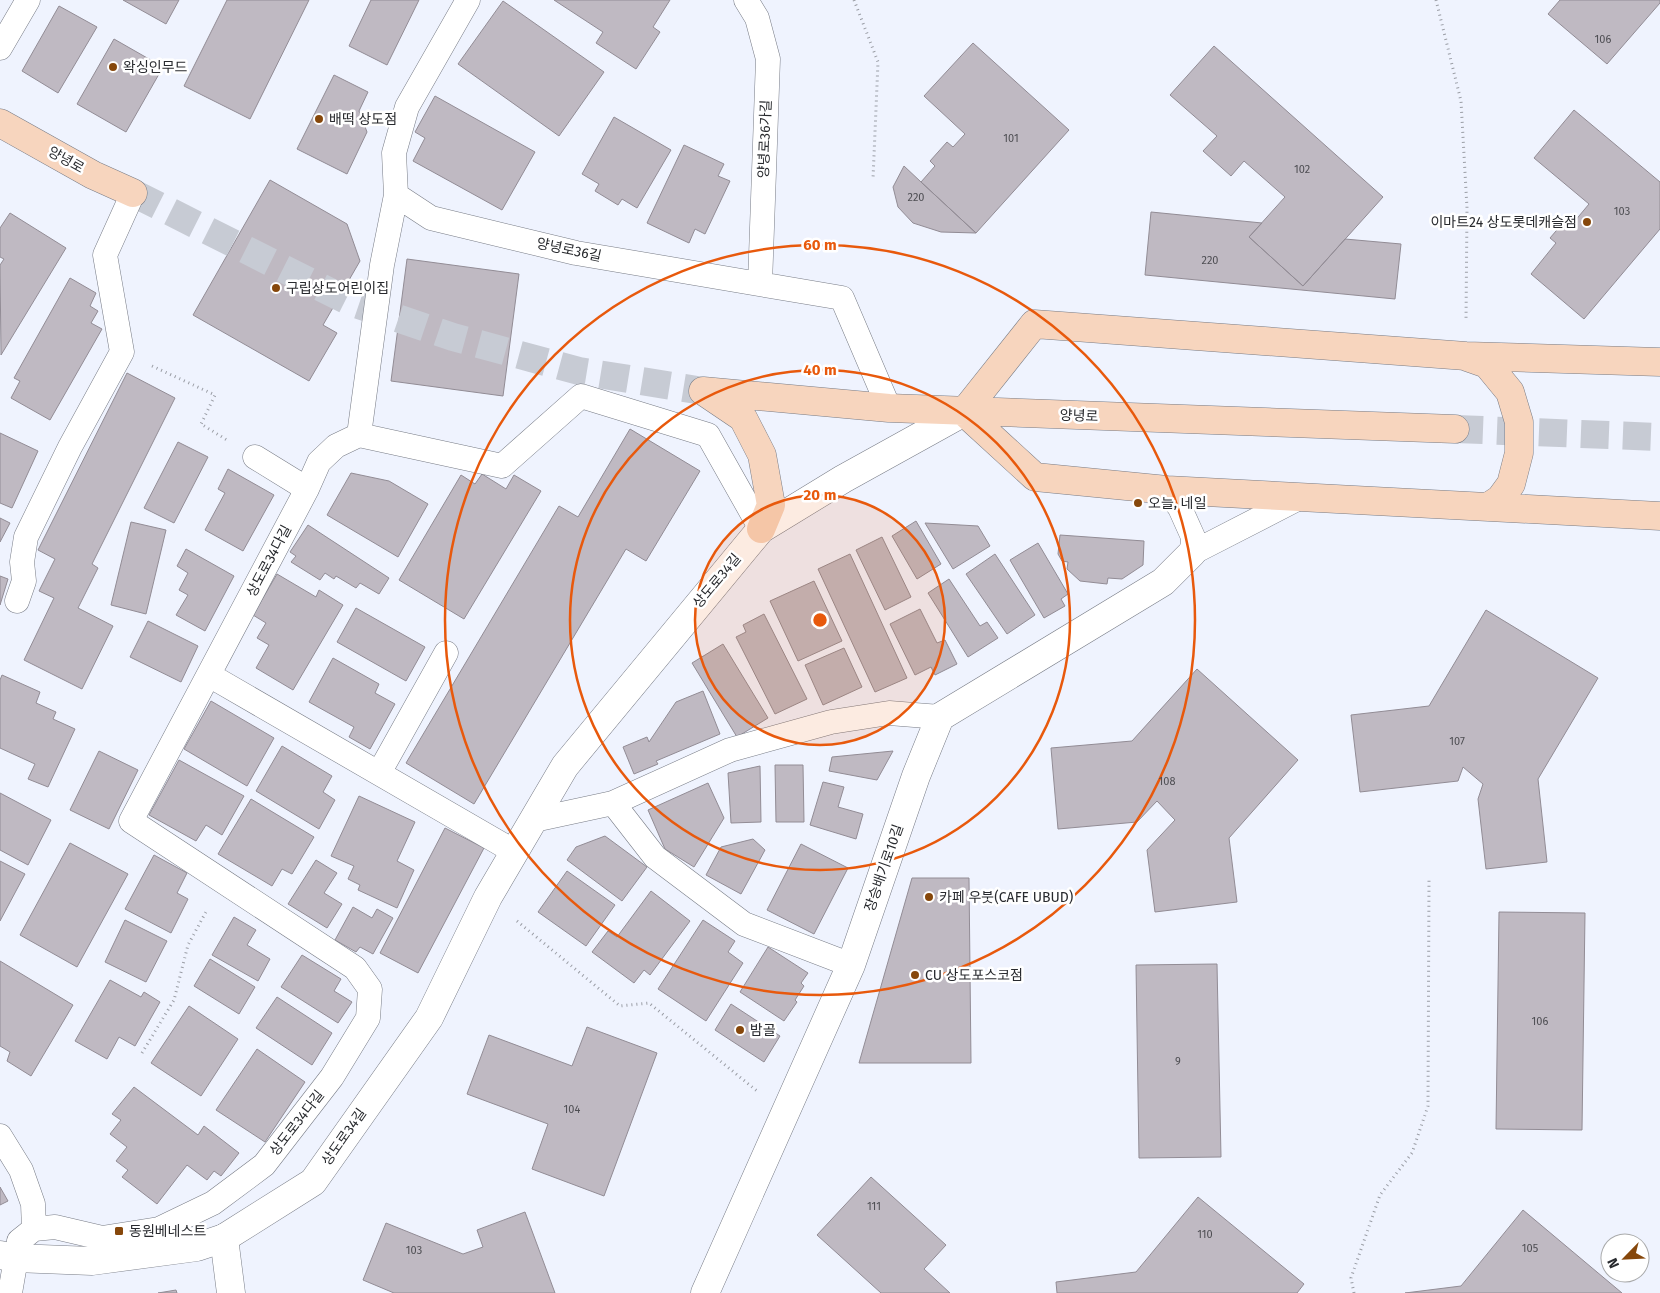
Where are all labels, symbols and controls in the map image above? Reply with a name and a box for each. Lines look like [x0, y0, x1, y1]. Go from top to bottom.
house number: 106 [1595, 33, 1612, 46]
place label: 왁싱인무드 [123, 59, 188, 76]
marker: 왁싱인무드 [107, 61, 119, 73]
street label: 양녕로36가길 [755, 99, 775, 179]
place label: 배떡 상도점 [329, 111, 397, 128]
marker: 배떡 상도점 [313, 113, 325, 125]
house number: 101 [1003, 132, 1019, 145]
street label: 양녕로 [45, 143, 87, 177]
house number: 102 [1294, 163, 1310, 176]
house number: 220 [907, 191, 925, 204]
house number: 103 [1614, 205, 1630, 218]
place label: 이마트24 상도롯데캐슬점 [1430, 214, 1577, 231]
marker: 이마트24 상도롯데캐슬점 [1581, 216, 1593, 228]
street label: 양녕로36길 [535, 235, 603, 265]
text: 60 m [803, 236, 837, 254]
house number: 220 [1201, 254, 1219, 267]
place label: 구립상도어린이집 [286, 280, 389, 297]
marker: 구립상도어린이집 [270, 282, 282, 294]
text: 40 m [803, 361, 837, 379]
street label: 양녕로 [1059, 407, 1099, 425]
text: 20 m [804, 486, 836, 504]
place label: 오늘, 네일 [1148, 495, 1207, 512]
marker: 오늘, 네일 [1132, 497, 1144, 509]
street label: 상도로34다길 [243, 522, 295, 600]
street label: 상도로34길 [689, 550, 745, 612]
centre of rings [811, 611, 829, 629]
house number: 107 [1449, 735, 1465, 748]
house number: 108 [1159, 775, 1175, 788]
street label: 장승배기로10길 [861, 822, 907, 914]
place label: 카페 우붓(CAFE UBUD) [939, 889, 1073, 906]
marker: 카페 우붓(CAFE UBUD) [923, 891, 935, 903]
place label: CU 상도포스코점 [925, 967, 1023, 984]
marker: CU 상도포스코점 [909, 969, 921, 981]
house number: 106 [1532, 1015, 1549, 1028]
place label: 밤골 [750, 1022, 776, 1039]
marker: 밤골 [734, 1024, 746, 1036]
house number: 9 [1175, 1055, 1181, 1068]
street label: 상도로34다길 [266, 1087, 328, 1159]
house number: 104 [564, 1103, 581, 1116]
street label: 상도로34길 [318, 1105, 370, 1169]
house number: 111 [867, 1200, 881, 1213]
place label: 동원베네스트 [129, 1223, 206, 1240]
marker: 동원베네스트 [113, 1225, 125, 1237]
house number: 110 [1197, 1228, 1213, 1241]
north arrow [1600, 1233, 1650, 1283]
house number: 105 [1522, 1242, 1539, 1255]
house number: 103 [406, 1244, 422, 1257]
text: N [1604, 1255, 1623, 1271]

